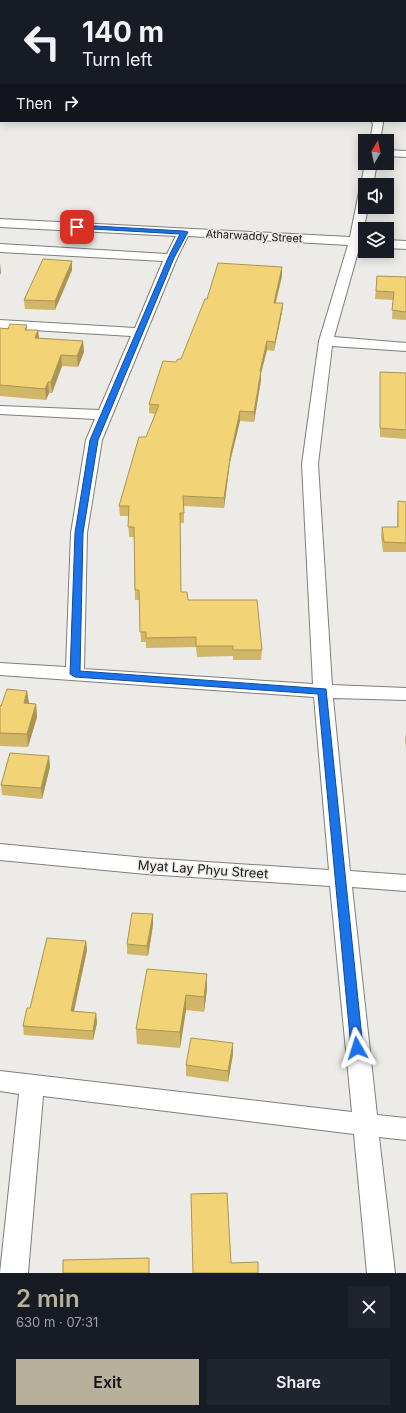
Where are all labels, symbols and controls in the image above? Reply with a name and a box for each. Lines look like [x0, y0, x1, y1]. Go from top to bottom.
text: 140 m [82, 15, 164, 49]
icon: left [16, 16, 68, 68]
text: Turn left [82, 49, 152, 70]
icon: right [60, 92, 82, 114]
text: Then [16, 94, 52, 113]
north arrow [358, 134, 394, 170]
map controls [358, 134, 394, 258]
button: sound [358, 178, 394, 214]
pin [60, 210, 94, 244]
icon: arrive [66, 216, 88, 238]
button: layers [358, 222, 394, 258]
street label: Atharwaddy Street [205, 226, 303, 246]
street label: Myat Lay Phyu Street [137, 856, 269, 882]
position arrow [336, 1027, 378, 1069]
text: 2 min [16, 1284, 80, 1313]
button: close [348, 1286, 390, 1328]
text: 630 m · 07:31 [16, 1314, 98, 1330]
button: Exit [16, 1359, 199, 1405]
button: Share [207, 1359, 390, 1405]

